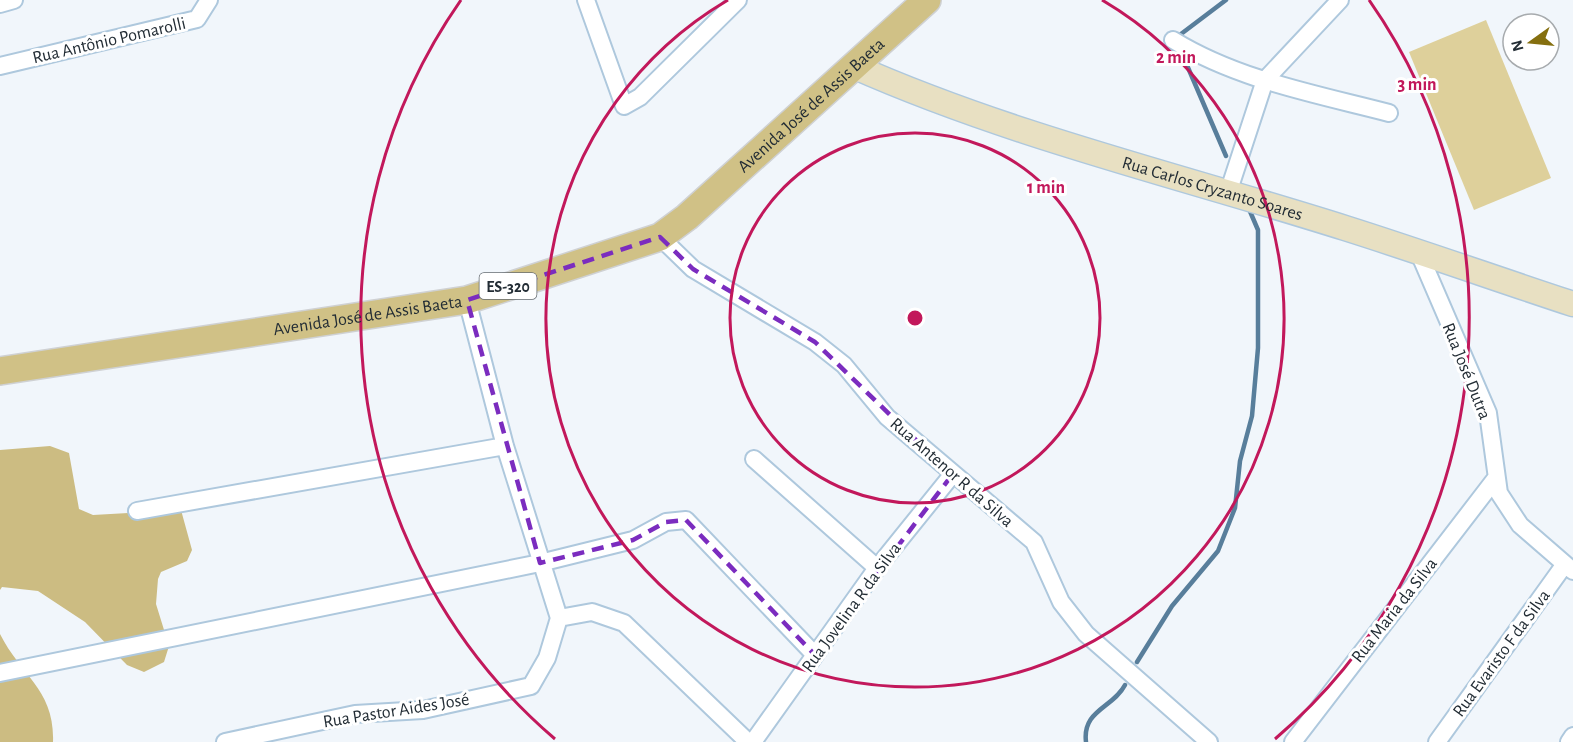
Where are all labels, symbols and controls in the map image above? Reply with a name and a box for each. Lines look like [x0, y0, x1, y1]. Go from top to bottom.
north arrow [1501, 12, 1561, 72]
street label: Rua Antônio Pomarolli [31, 15, 188, 67]
street label: Avenida José de Assis Baeta [735, 35, 888, 176]
text: N [1508, 38, 1527, 53]
text: 2 min [1156, 49, 1196, 67]
text: 3 min [1397, 76, 1437, 94]
street label: Rua Carlos Cryzanto Soares [1120, 154, 1305, 224]
text: 1 min [1027, 179, 1065, 197]
road number: ES-320 [480, 273, 536, 299]
street label: Avenida José de Assis Baeta [272, 293, 464, 339]
centre of rings [905, 308, 925, 328]
street label: Rua José Dutra [1439, 320, 1494, 422]
street label: Rua Antenor R da Silva [886, 415, 1016, 531]
street label: Rua Jovelina R da Silva [799, 539, 905, 676]
street label: Rua Maria da Silva [1349, 555, 1441, 666]
street label: Rua Evaristo F da Silva [1450, 587, 1554, 720]
street label: Rua Pastor Aides José [322, 691, 471, 731]

